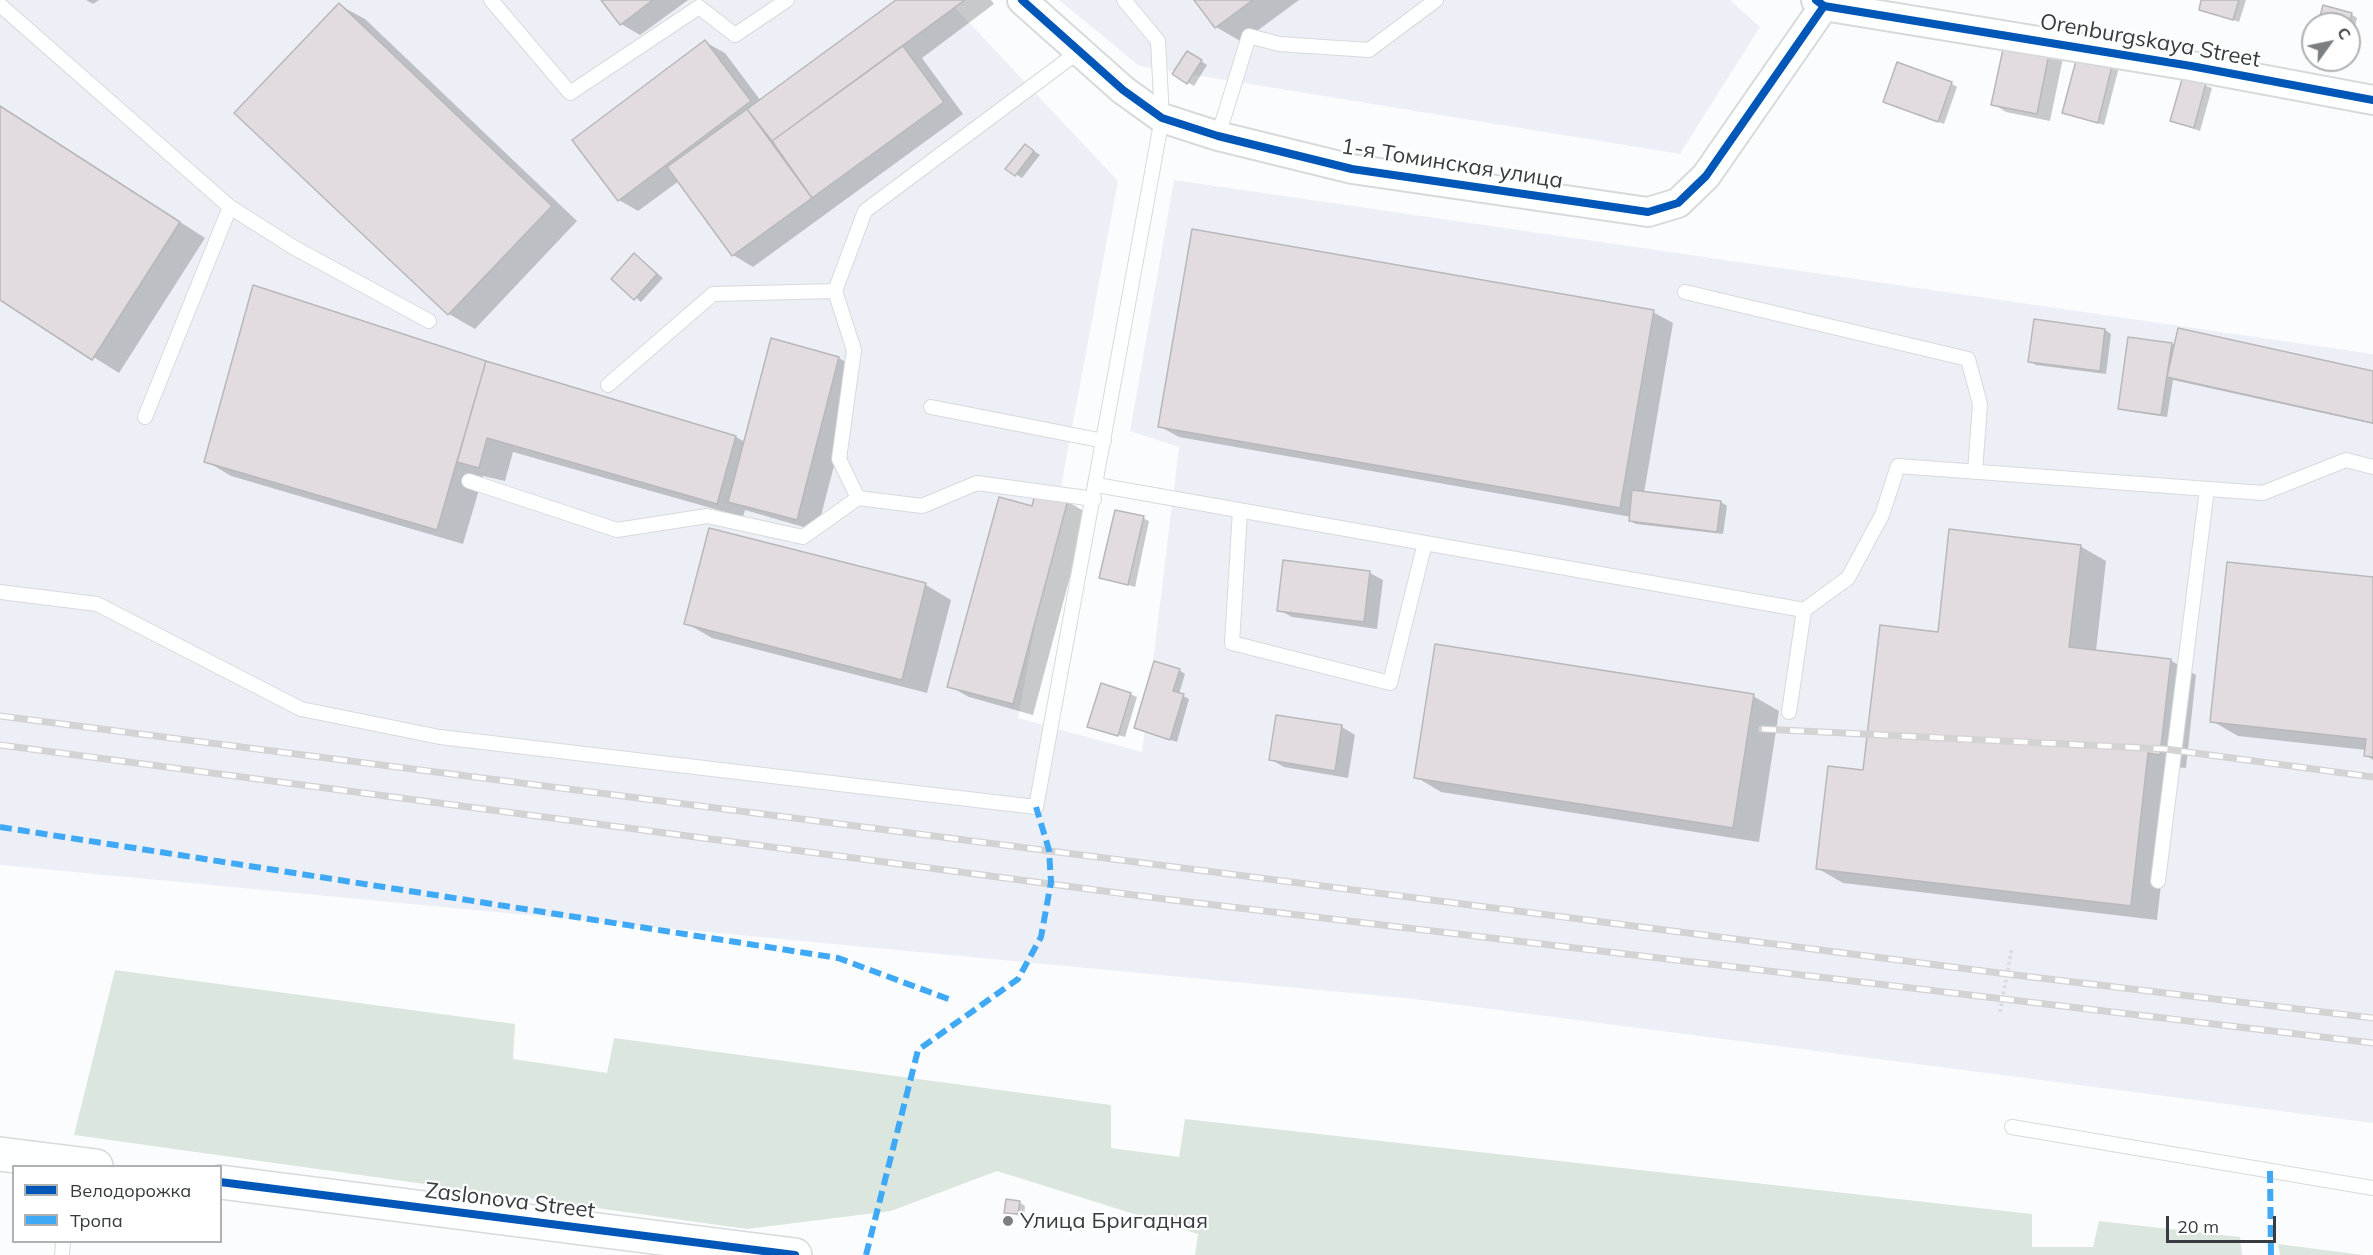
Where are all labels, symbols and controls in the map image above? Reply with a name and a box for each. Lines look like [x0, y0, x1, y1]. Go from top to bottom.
street label: Orenburgskaya Street [2038, 9, 2262, 73]
north arrow [2301, 12, 2361, 72]
text: С [2333, 23, 2356, 43]
street label: 1-я Томинская улица [1339, 133, 1565, 195]
legend [12, 1165, 222, 1243]
street label: Zaslonova Street [423, 1177, 597, 1225]
text: Велодорожка [70, 1179, 191, 1202]
scale bar [2169, 1204, 2278, 1242]
place label: Улица Бригадная [1020, 1208, 1208, 1234]
text: Тропа [70, 1209, 123, 1232]
marker: Улица Бригадная [1001, 1214, 1015, 1228]
text: 20 m [2177, 1215, 2219, 1238]

